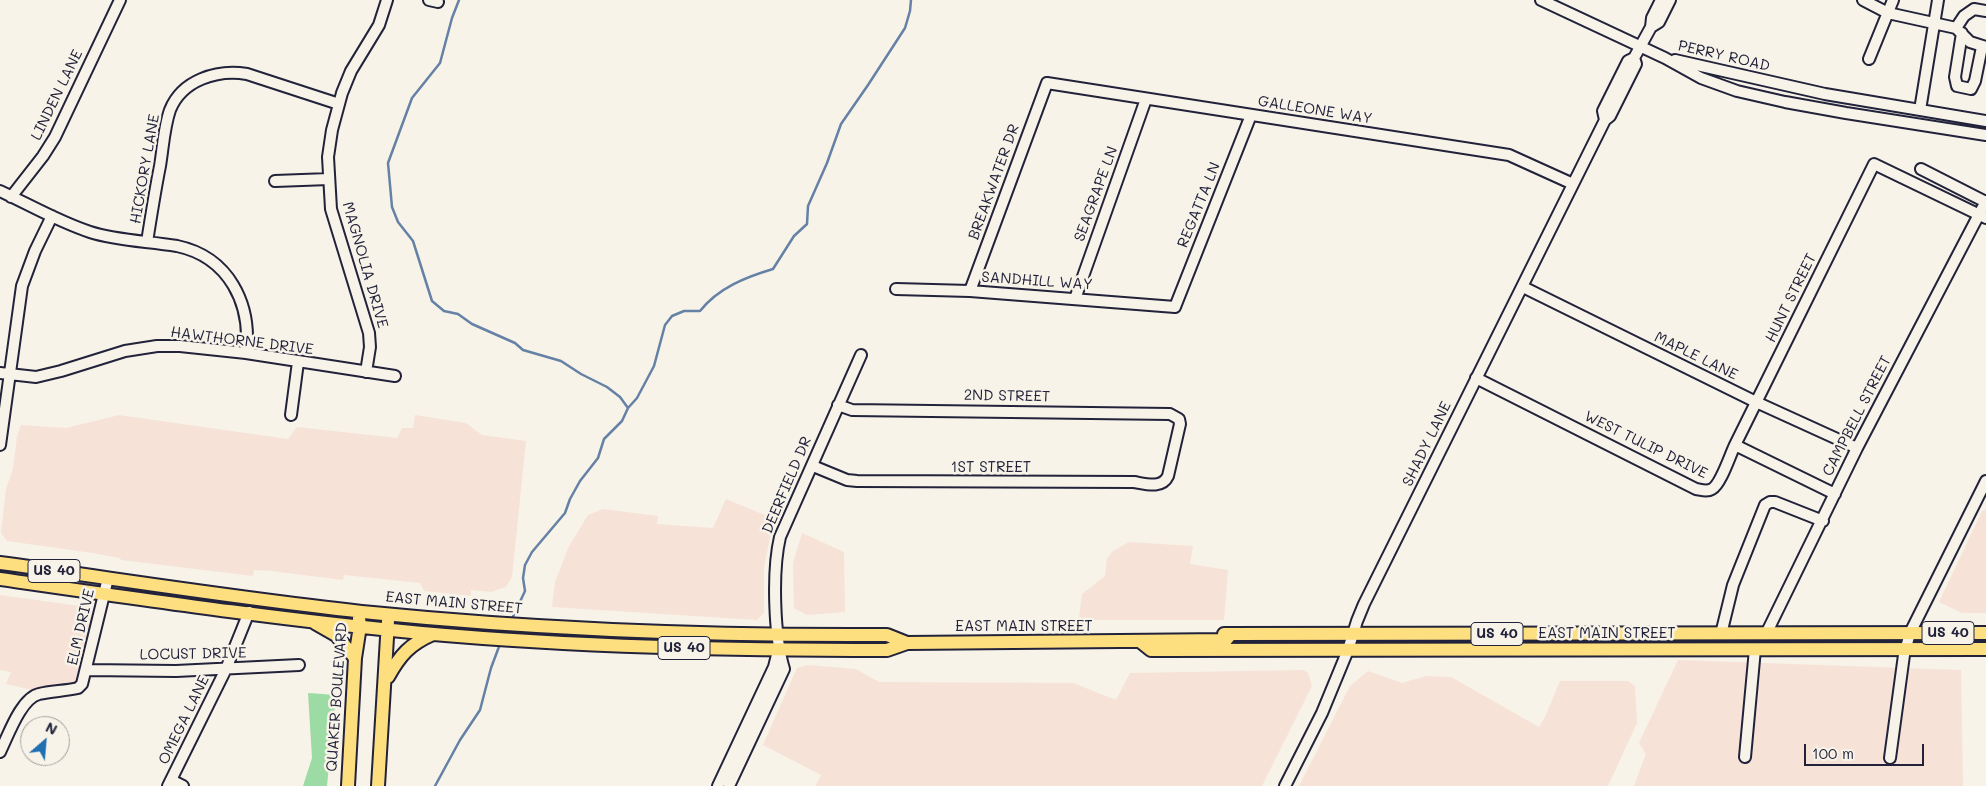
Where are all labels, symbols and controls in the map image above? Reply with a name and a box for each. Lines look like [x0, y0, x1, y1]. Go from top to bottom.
street label: PERRY ROAD [1676, 37, 1772, 75]
street label: LINDEN LANE [27, 47, 87, 143]
street label: GALLEONE WAY [1257, 92, 1373, 128]
street label: HICKORY LANE [126, 113, 164, 225]
street label: BREAKWATER DR [965, 122, 1023, 242]
street label: SEAGRAPE LN [1070, 144, 1122, 244]
street label: REGATTA LN [1174, 160, 1224, 250]
street label: MAGNOLIA DRIVE [338, 200, 392, 330]
street label: HUNT STREET [1762, 251, 1820, 345]
street label: SANDHILL WAY [981, 268, 1093, 294]
street label: HAWTHORNE DRIVE [169, 323, 315, 359]
street label: MAPLE LANE [1651, 328, 1741, 384]
street label: CAMPBELL STREET [1819, 353, 1895, 479]
street label: 2ND STREET [964, 386, 1050, 406]
street label: SHADY LANE [1399, 399, 1455, 489]
street label: WEST TULIP DRIVE [1581, 407, 1711, 483]
street label: DEERFIELD DR [758, 434, 816, 536]
street label: 1ST STREET [951, 458, 1031, 476]
road number: US 40 [28, 560, 80, 582]
street label: ELM DRIVE [63, 587, 99, 667]
street label: EAST MAIN STREET [385, 588, 523, 618]
street label: EAST MAIN STREET [955, 617, 1093, 635]
street label: QUAKER BOULEVARD [323, 622, 351, 772]
road number: US 40 [1471, 622, 1523, 646]
road number: US 40 [1922, 622, 1974, 644]
street label: EAST MAIN STREET [1538, 624, 1676, 642]
road number: US 40 [658, 636, 710, 660]
street label: LOCUST DRIVE [139, 644, 247, 664]
street label: OMEGA LANE [155, 673, 213, 767]
north arrow [20, 716, 70, 766]
text: N [43, 717, 61, 739]
scale bar [1806, 734, 1926, 766]
text: 100 m [1812, 743, 1854, 763]

